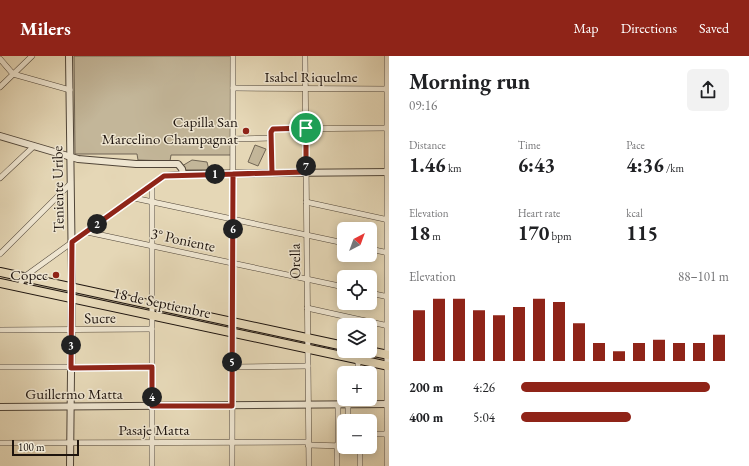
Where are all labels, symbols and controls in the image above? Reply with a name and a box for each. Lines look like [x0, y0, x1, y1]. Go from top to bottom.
text: Milers [20, 16, 71, 41]
text: Map [573, 19, 599, 37]
text: Directions [621, 19, 677, 37]
text: Saved [699, 19, 729, 37]
street label: Isabel Riquelme [264, 67, 358, 86]
text: Morning run [409, 67, 530, 96]
button: share [687, 69, 729, 111]
text: 09:16 [409, 97, 437, 114]
pin [289, 111, 323, 145]
place label: Capilla San Marcelino Champagnat [102, 112, 238, 148]
icon: arrive [295, 117, 317, 139]
marker: Capilla San Marcelino Champagnat [241, 126, 251, 136]
text: Distance [409, 138, 446, 152]
text: Time [518, 138, 541, 152]
text: Pace [626, 138, 645, 152]
street label: Teniente Uribe [47, 145, 68, 232]
text: 1.46 [409, 152, 446, 178]
text: 6:43 [518, 152, 555, 178]
text: 4:36 [626, 152, 664, 178]
pin: 7 [296, 156, 316, 176]
text: 7 [303, 159, 309, 173]
text: km [446, 161, 462, 175]
text: /km [664, 161, 684, 175]
pin: 1 [205, 164, 225, 184]
text: 1 [212, 167, 218, 181]
text: Elevation [409, 206, 449, 220]
text: Heart rate [518, 206, 560, 220]
text: kcal [626, 206, 643, 220]
pin: 2 [87, 214, 107, 234]
text: 2 [94, 217, 100, 231]
pin: 6 [223, 219, 243, 239]
text: 18 [409, 220, 430, 246]
text: 170 [518, 220, 549, 246]
text: 115 [626, 220, 658, 246]
text: 6 [230, 222, 236, 236]
north arrow [337, 222, 377, 262]
map controls [337, 222, 377, 454]
street label: 3° Poniente [149, 223, 217, 256]
text: m [430, 229, 441, 243]
text: bpm [549, 229, 572, 243]
street label: Orella [285, 243, 304, 279]
place label: Copec [10, 265, 48, 284]
text: Elevation [409, 268, 456, 285]
text: 88–101 m [678, 268, 729, 285]
marker: Copec [51, 270, 61, 280]
button: locate [337, 270, 377, 310]
street label: 18 de Septiembre [112, 283, 213, 322]
street label: Sucre [84, 308, 116, 327]
button: layers [337, 318, 377, 358]
pin: 3 [61, 335, 81, 355]
text: 3 [68, 338, 74, 352]
pin: 5 [222, 352, 242, 372]
text: 5 [229, 355, 235, 369]
button: + [337, 366, 377, 406]
text: 200 m [409, 379, 443, 396]
text: 4:26 [473, 379, 495, 396]
street label: Guillermo Matta [25, 384, 123, 403]
pin: 4 [142, 387, 162, 407]
text: 4 [149, 390, 155, 404]
text: 400 m [409, 409, 443, 426]
text: 5:04 [473, 409, 495, 426]
button: − [337, 414, 377, 454]
street label: Pasaje Matta [118, 420, 190, 439]
scale bar [12, 438, 79, 457]
text: 100 m [18, 440, 45, 454]

